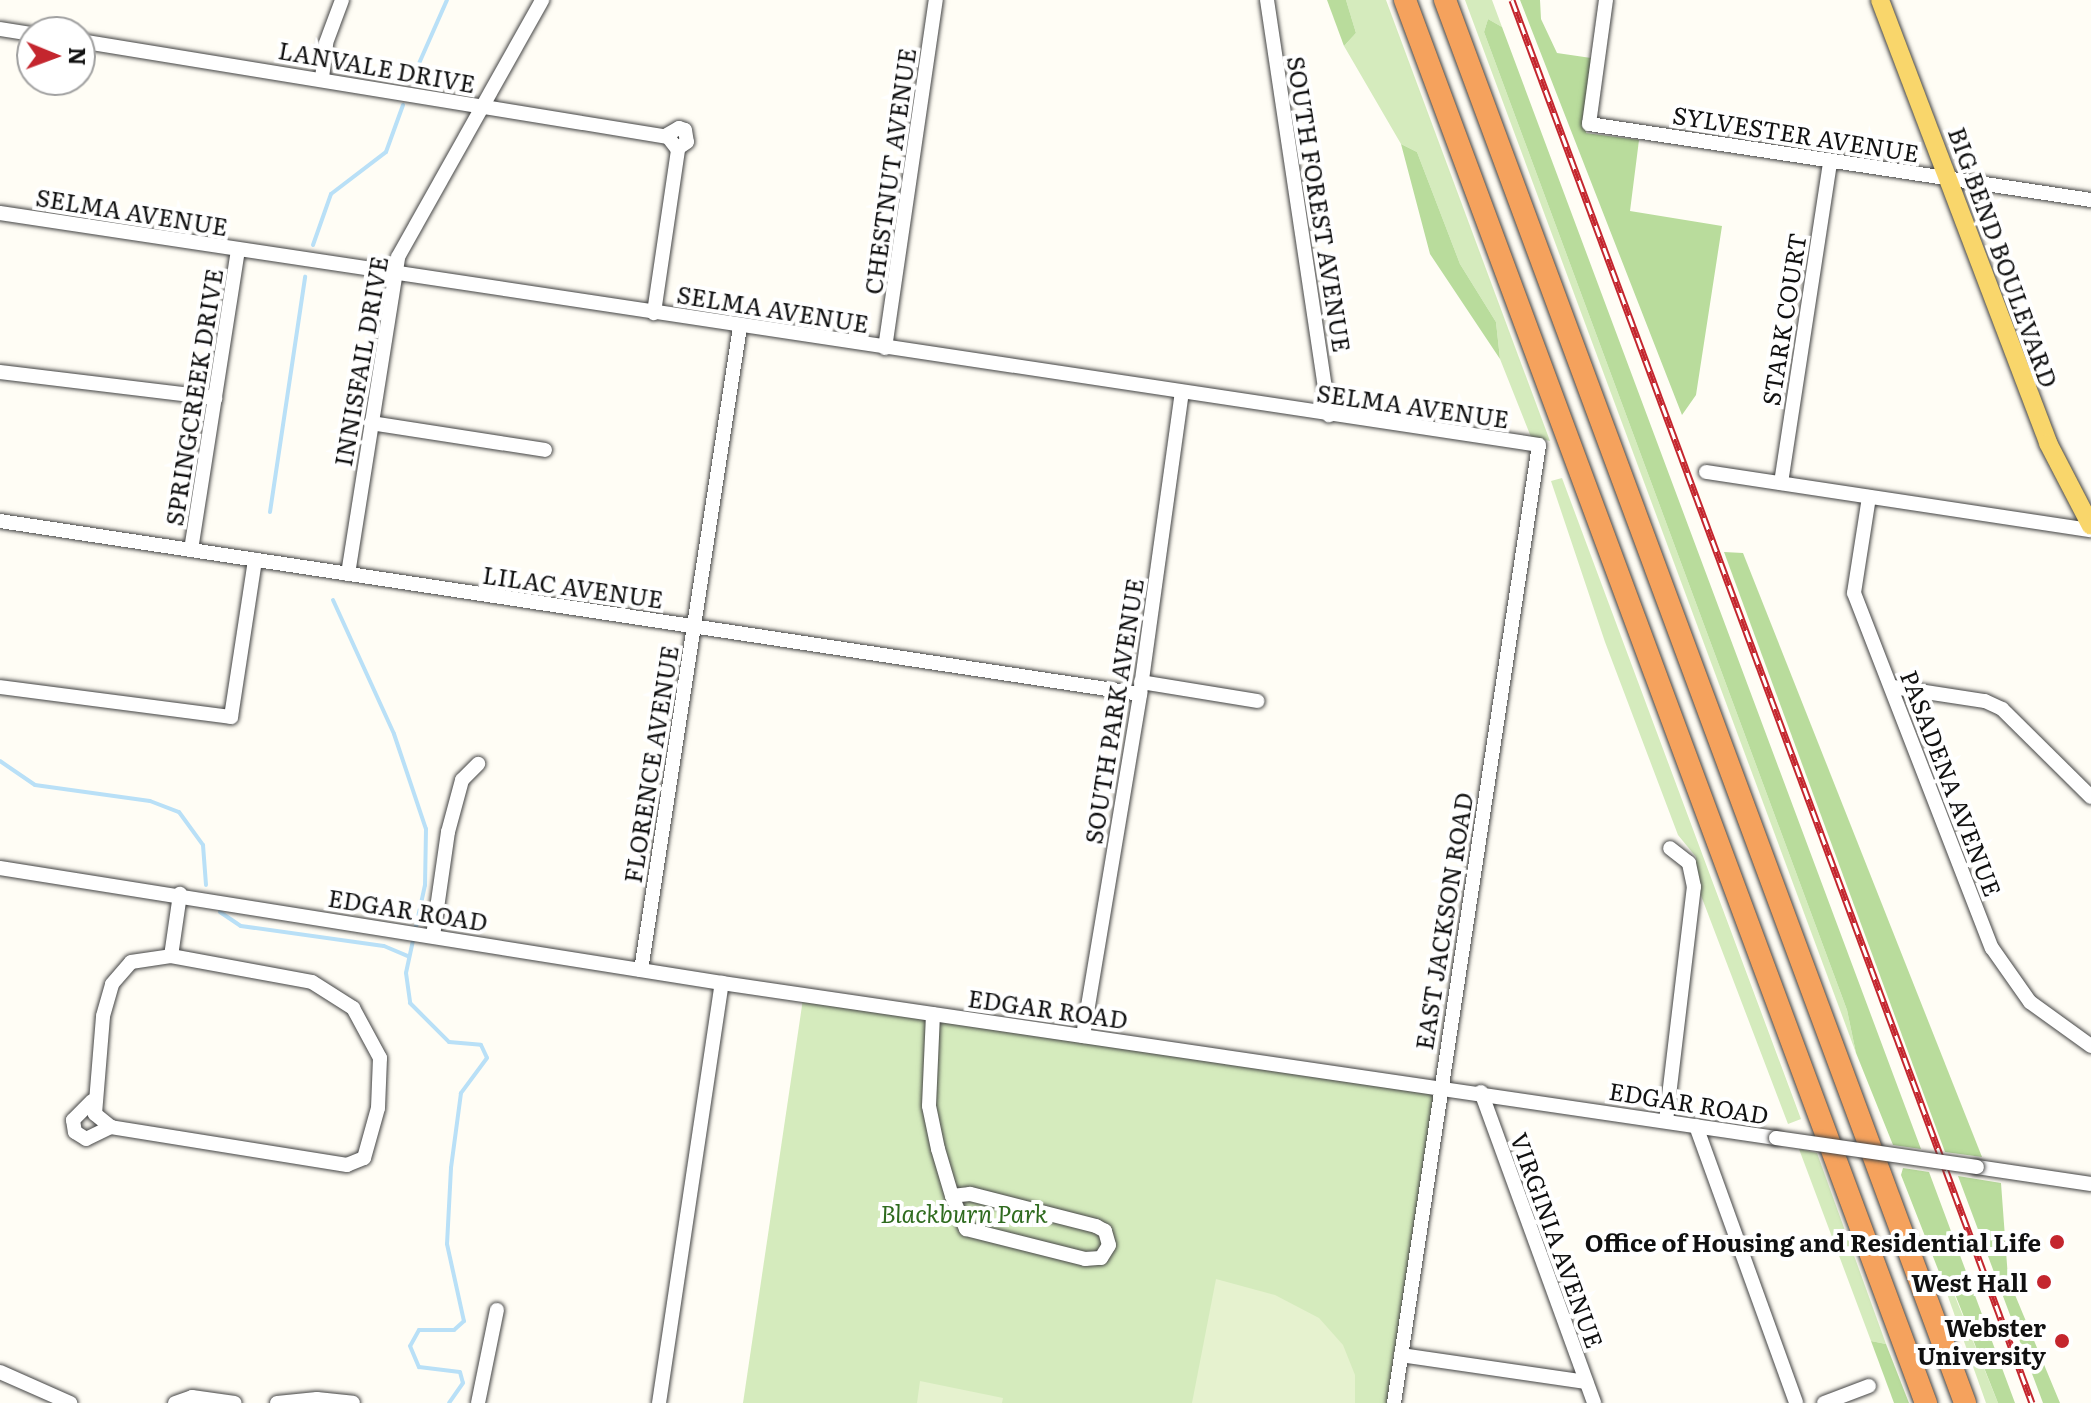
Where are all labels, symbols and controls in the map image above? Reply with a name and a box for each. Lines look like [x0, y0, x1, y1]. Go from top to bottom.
north arrow [16, 16, 96, 96]
street label: LANVALE DRIVE [276, 35, 478, 97]
street label: CHESTNUT AVENUE [857, 46, 921, 296]
text: N [62, 47, 95, 66]
street label: SOUTH FOREST AVENUE [1282, 54, 1358, 354]
street label: SYLVESTER AVENUE [1671, 99, 1921, 167]
street label: BIG BEND BOULEVARD [1943, 123, 2065, 391]
street label: SELMA AVENUE [34, 182, 230, 240]
street label: STARK COURT [1755, 231, 1811, 407]
street label: INNISFAIL DRIVE [327, 254, 393, 468]
street label: SPRINGCREEK DRIVE [158, 266, 228, 528]
street label: SELMA AVENUE [675, 279, 871, 337]
street label: SELMA AVENUE [1315, 377, 1511, 433]
street label: LILAC AVENUE [481, 559, 665, 613]
street label: SOUTH PARK AVENUE [1078, 576, 1148, 846]
street label: FLORENCE AVENUE [617, 643, 683, 885]
street label: PASADENA AVENUE [1896, 666, 2008, 900]
street label: EAST JACKSON ROAD [1408, 790, 1478, 1052]
street label: EDGAR ROAD [326, 882, 490, 936]
street label: EDGAR ROAD [966, 983, 1130, 1033]
street label: EDGAR ROAD [1607, 1075, 1771, 1129]
street label: VIRGINIA AVENUE [1506, 1128, 1610, 1352]
park label: Blackburn Park [880, 1199, 1048, 1227]
place label: Office of Housing and Residential Life [1585, 1228, 2041, 1256]
marker: Office of Housing and Residential Life [2048, 1233, 2066, 1251]
place label: West Hall [1911, 1268, 2028, 1296]
marker: West Hall [2035, 1273, 2053, 1291]
place label: Webster University [1917, 1313, 2046, 1369]
marker: Webster University [2053, 1332, 2071, 1350]

